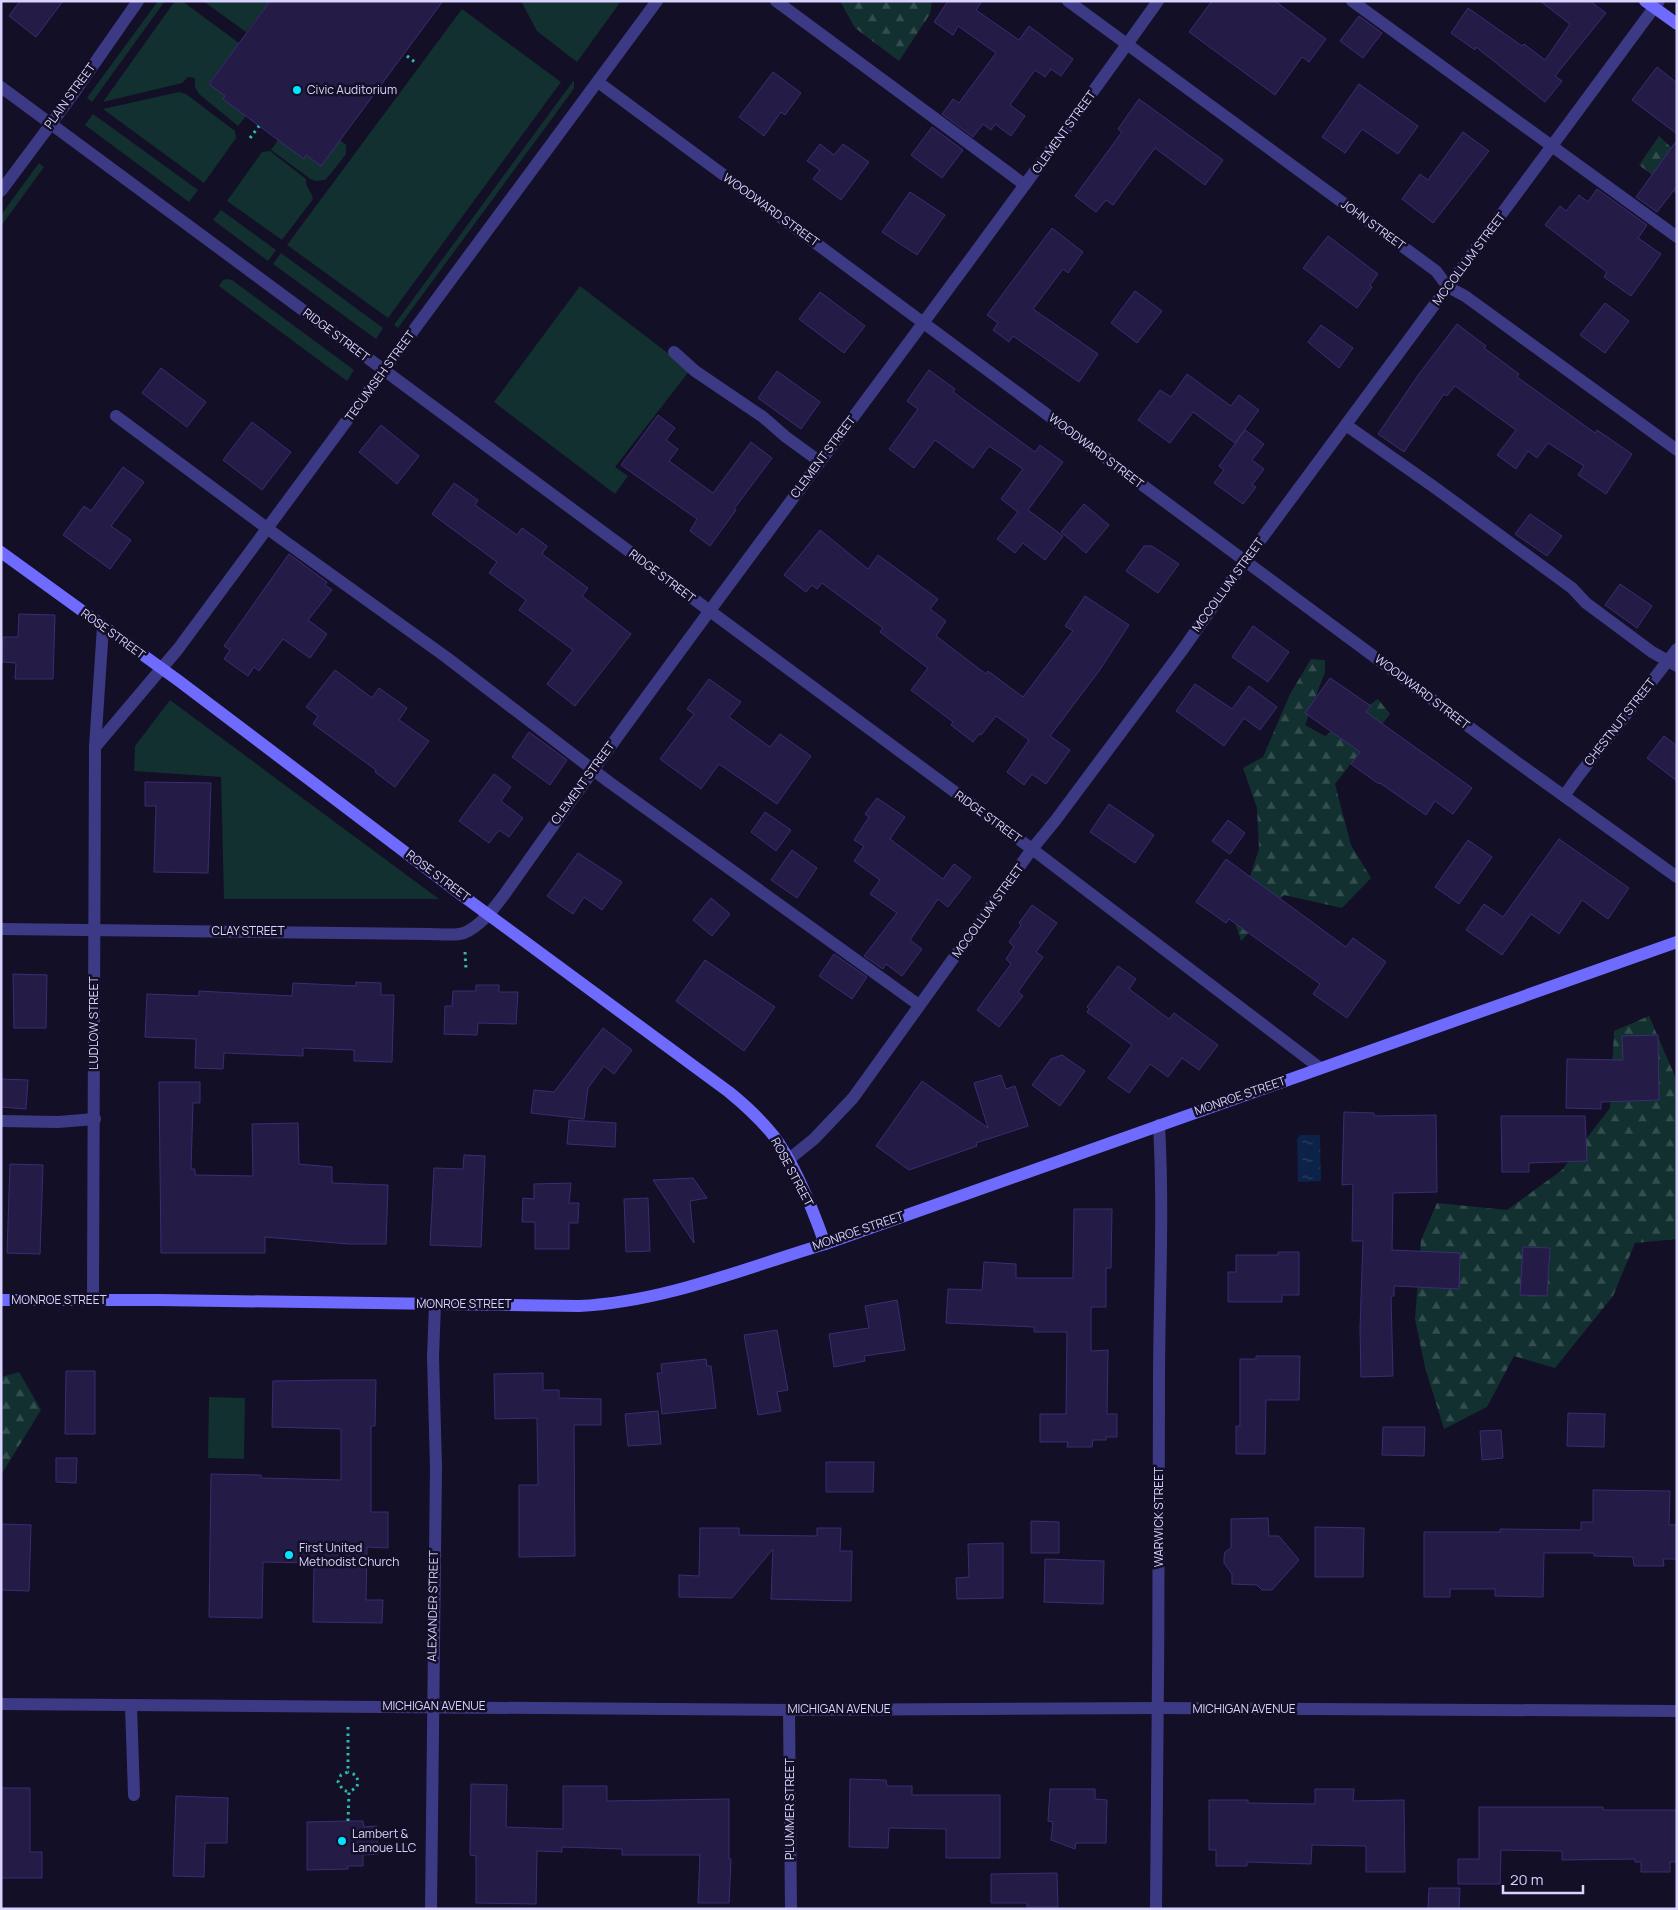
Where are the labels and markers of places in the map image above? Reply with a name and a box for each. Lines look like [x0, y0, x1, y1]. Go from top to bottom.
place label: Civic Auditorium [307, 81, 397, 98]
marker: Civic Auditorium [291, 84, 303, 96]
place label: First United Methodist Church [299, 1539, 399, 1570]
marker: First United Methodist Church [283, 1549, 295, 1561]
place label: Lambert & Lanoue LLC [352, 1825, 417, 1856]
marker: Lambert & Lanoue LLC [336, 1835, 348, 1847]

